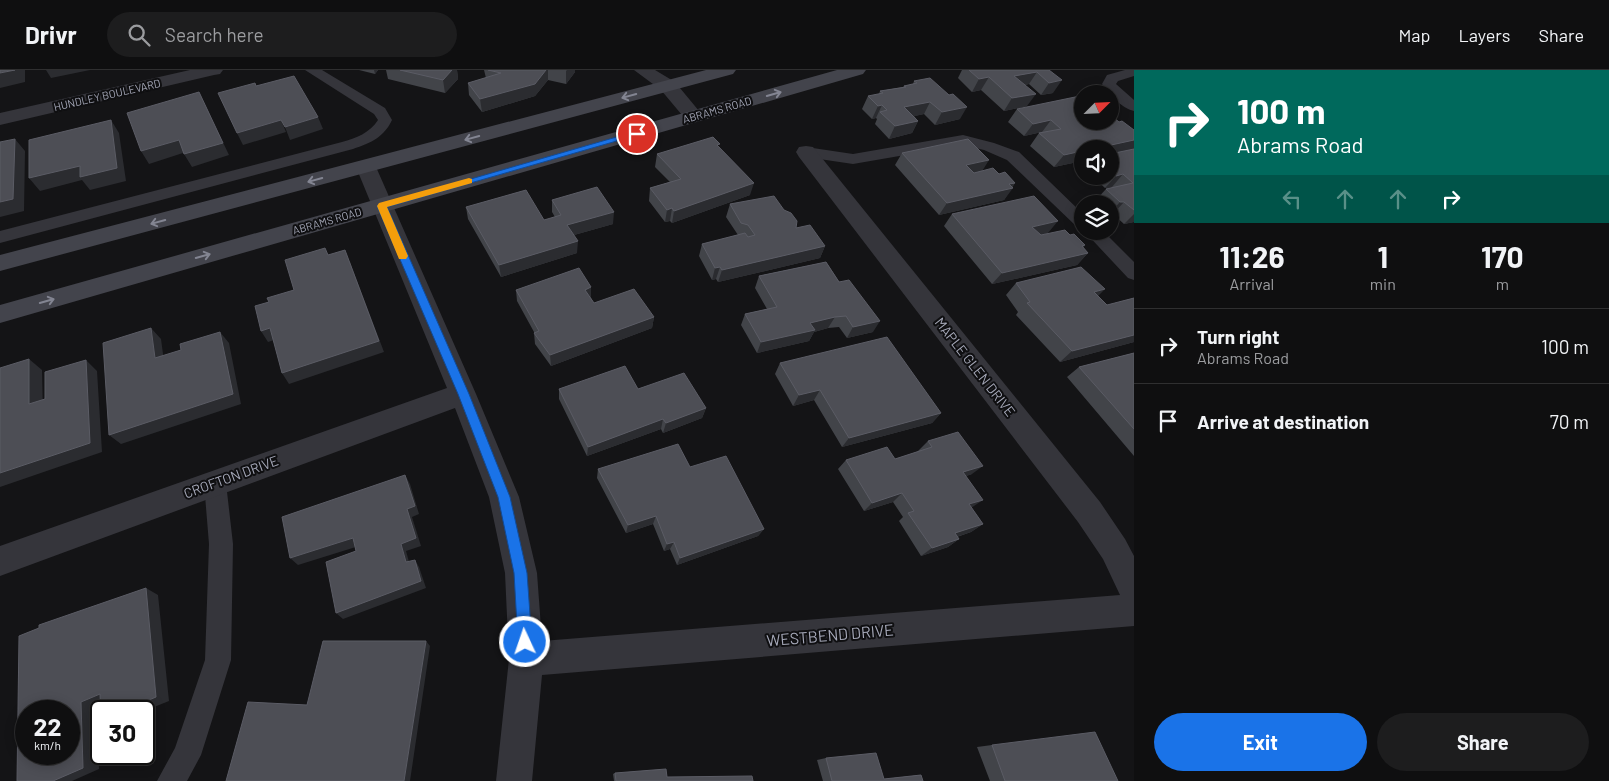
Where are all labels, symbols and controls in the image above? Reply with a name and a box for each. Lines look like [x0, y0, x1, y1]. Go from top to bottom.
search box [107, 12, 457, 57]
text: Drivr [25, 20, 77, 49]
icon: search [125, 21, 153, 49]
text: Search here [165, 23, 264, 46]
text: Map [1398, 24, 1430, 46]
text: Layers [1458, 24, 1511, 46]
text: Share [1539, 24, 1584, 46]
street label: HUNDLEY BOULEVARD [52, 76, 162, 113]
north arrow [1074, 85, 1119, 130]
map controls [1074, 85, 1119, 240]
one-way arrow [766, 88, 782, 98]
text: 100 m [1237, 89, 1326, 131]
icon: right [1154, 90, 1219, 155]
one-way arrow [621, 92, 637, 102]
street label: ABRAMS ROAD [681, 93, 753, 126]
pin [616, 113, 658, 155]
icon: arrive [623, 120, 651, 148]
text: Abrams Road [1237, 131, 1363, 157]
one-way arrow [464, 134, 480, 144]
button: sound [1074, 140, 1119, 185]
one-way arrow [307, 176, 323, 186]
icon: left [1278, 185, 1306, 213]
icon: ahead [1331, 185, 1359, 213]
icon: ahead [1384, 185, 1412, 213]
icon: right [1437, 185, 1465, 213]
button: layers [1074, 195, 1119, 240]
street label: ABRAMS ROAD [291, 204, 363, 237]
one-way arrow [150, 218, 166, 227]
text: 11:26 [1219, 238, 1285, 274]
text: 1 [1378, 238, 1388, 274]
text: 170 [1481, 238, 1524, 274]
one-way arrow [195, 251, 211, 261]
text: Arrival [1230, 274, 1274, 293]
text: min [1370, 274, 1396, 293]
text: m [1496, 274, 1509, 293]
one-way arrow [38, 295, 54, 305]
street label: MAPLE GLEN DRIVE [932, 314, 1019, 419]
text: Turn right [1197, 325, 1279, 348]
icon: right [1154, 332, 1182, 360]
text: 100 m [1541, 335, 1589, 358]
text: Abrams Road [1197, 348, 1289, 367]
icon: arrive [1154, 407, 1182, 435]
text: Arrive at destination [1197, 410, 1369, 433]
text: 70 m [1550, 410, 1589, 433]
street label: CROFTON DRIVE [181, 452, 280, 502]
position arrow [498, 615, 550, 667]
street label: WESTBEND DRIVE [766, 619, 894, 650]
speed limit sign: 30 [90, 700, 155, 765]
text: 22 [33, 711, 62, 741]
button: Exit [1154, 713, 1367, 771]
button: Share [1377, 713, 1589, 771]
text: km/h [34, 738, 61, 752]

